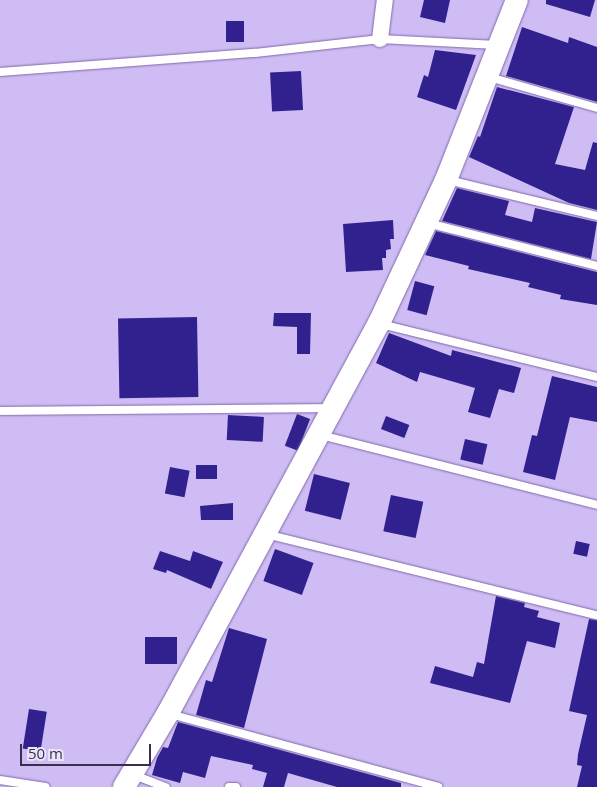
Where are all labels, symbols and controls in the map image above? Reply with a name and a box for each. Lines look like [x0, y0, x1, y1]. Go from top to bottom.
scale bar [22, 734, 154, 766]
text: 50 m [28, 743, 63, 763]

